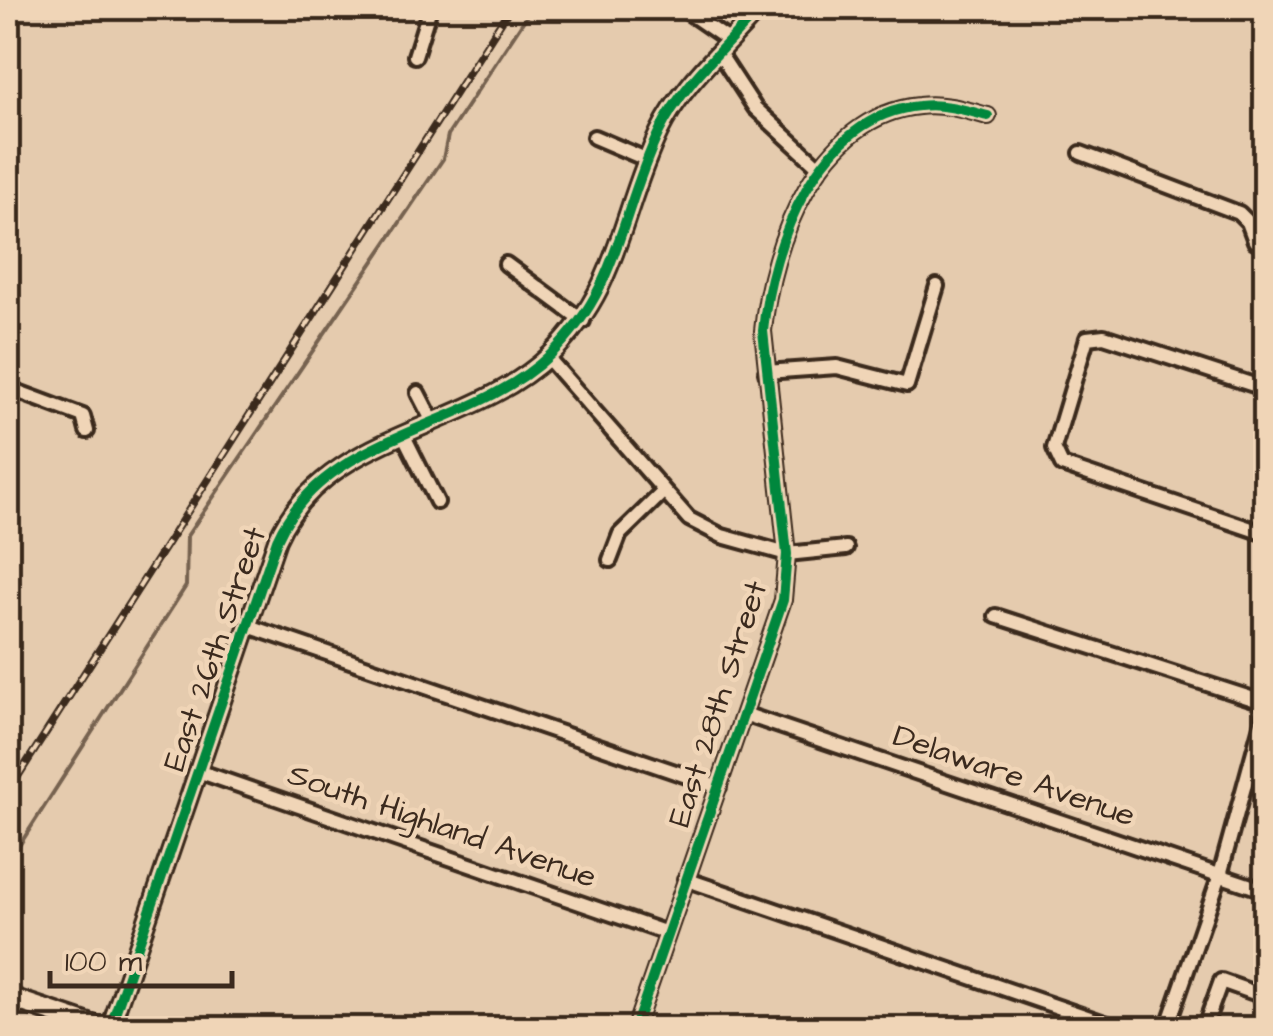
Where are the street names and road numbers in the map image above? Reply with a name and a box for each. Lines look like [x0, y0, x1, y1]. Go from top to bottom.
street label: East 26th Street [152, 521, 278, 777]
street label: East 28th Street [657, 575, 779, 833]
street label: Delaware Avenue [887, 713, 1141, 839]
street label: South Highland Avenue [282, 752, 602, 900]

